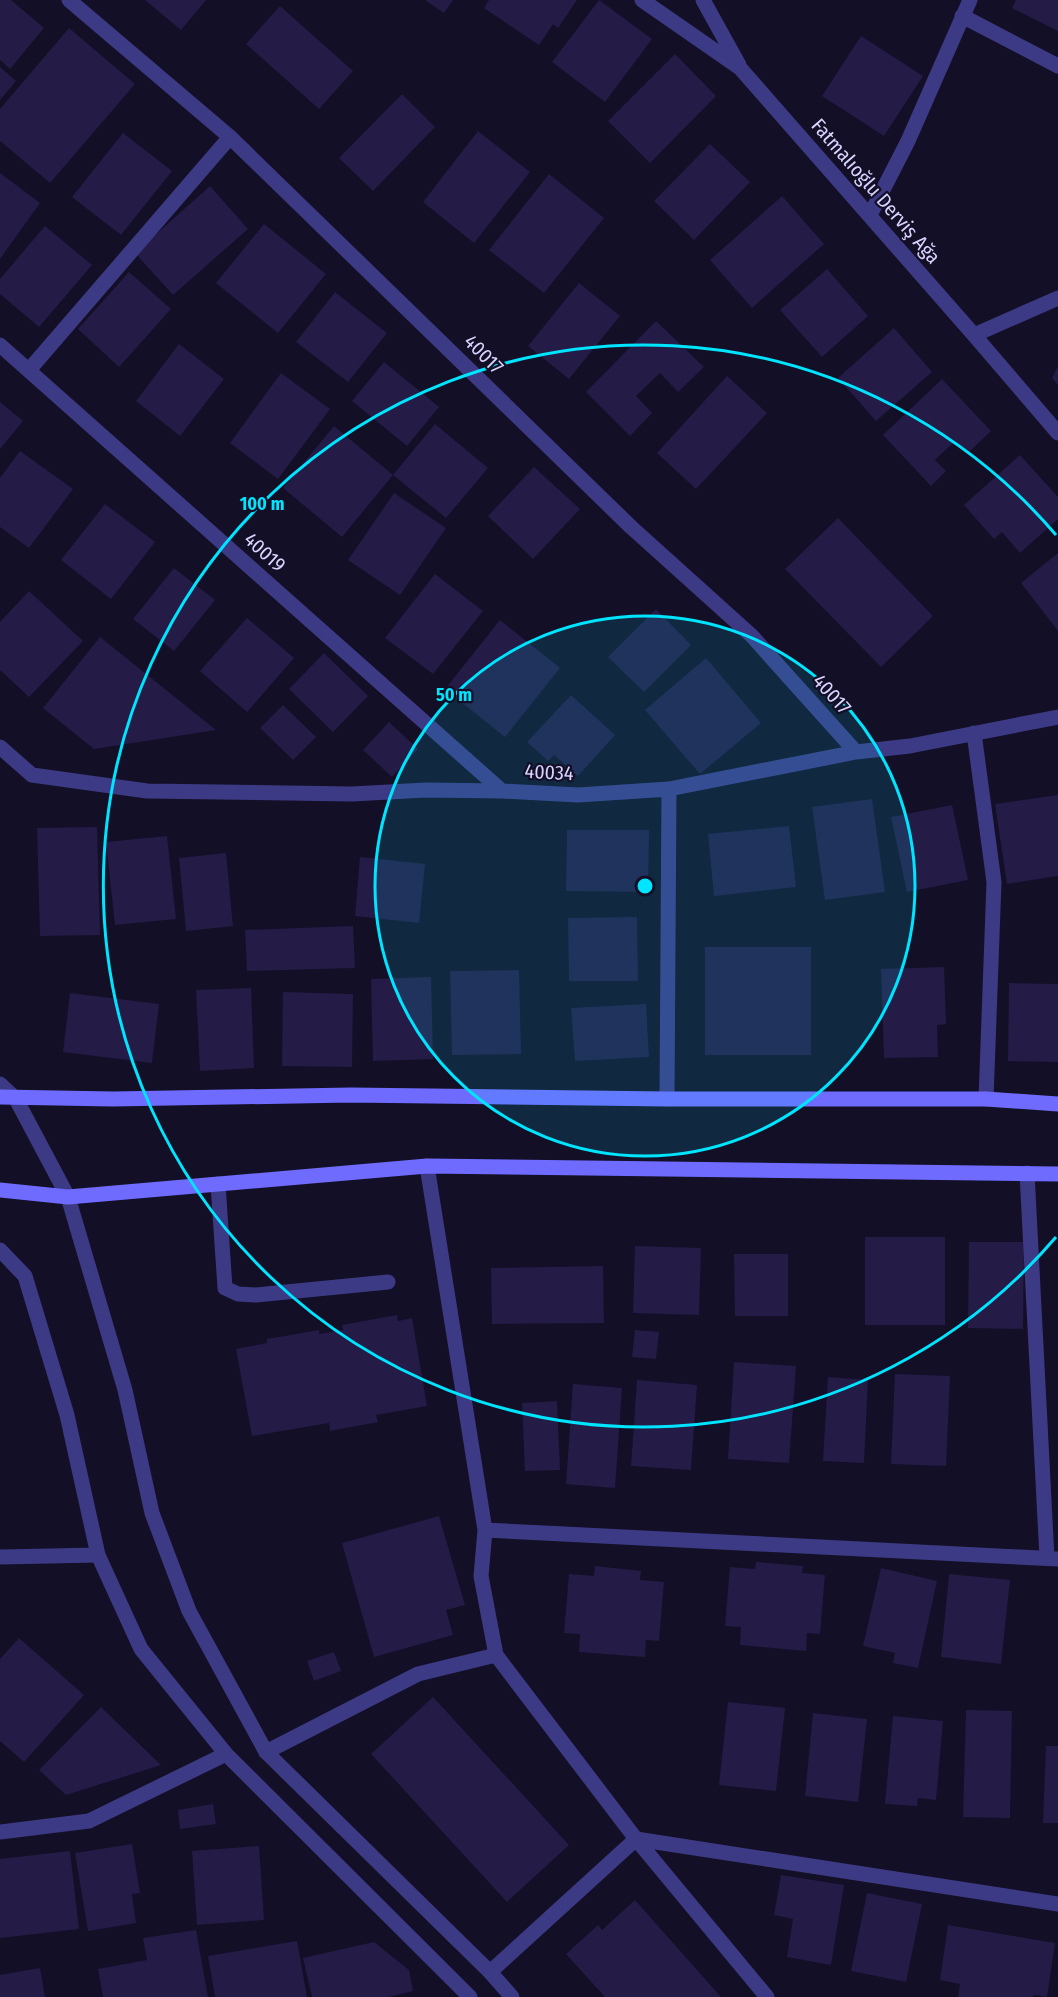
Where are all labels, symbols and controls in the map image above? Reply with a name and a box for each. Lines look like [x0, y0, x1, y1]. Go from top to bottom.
street label: Fatmalıoğlu Derviş Ağa [806, 113, 946, 269]
street label: 40017 [459, 329, 509, 379]
text: 100 m [240, 493, 284, 515]
street label: 40019 [239, 527, 291, 577]
street label: 40017 [808, 669, 856, 719]
text: 50 m [436, 684, 472, 706]
street label: 40034 [524, 759, 574, 785]
centre of rings [635, 876, 655, 896]

